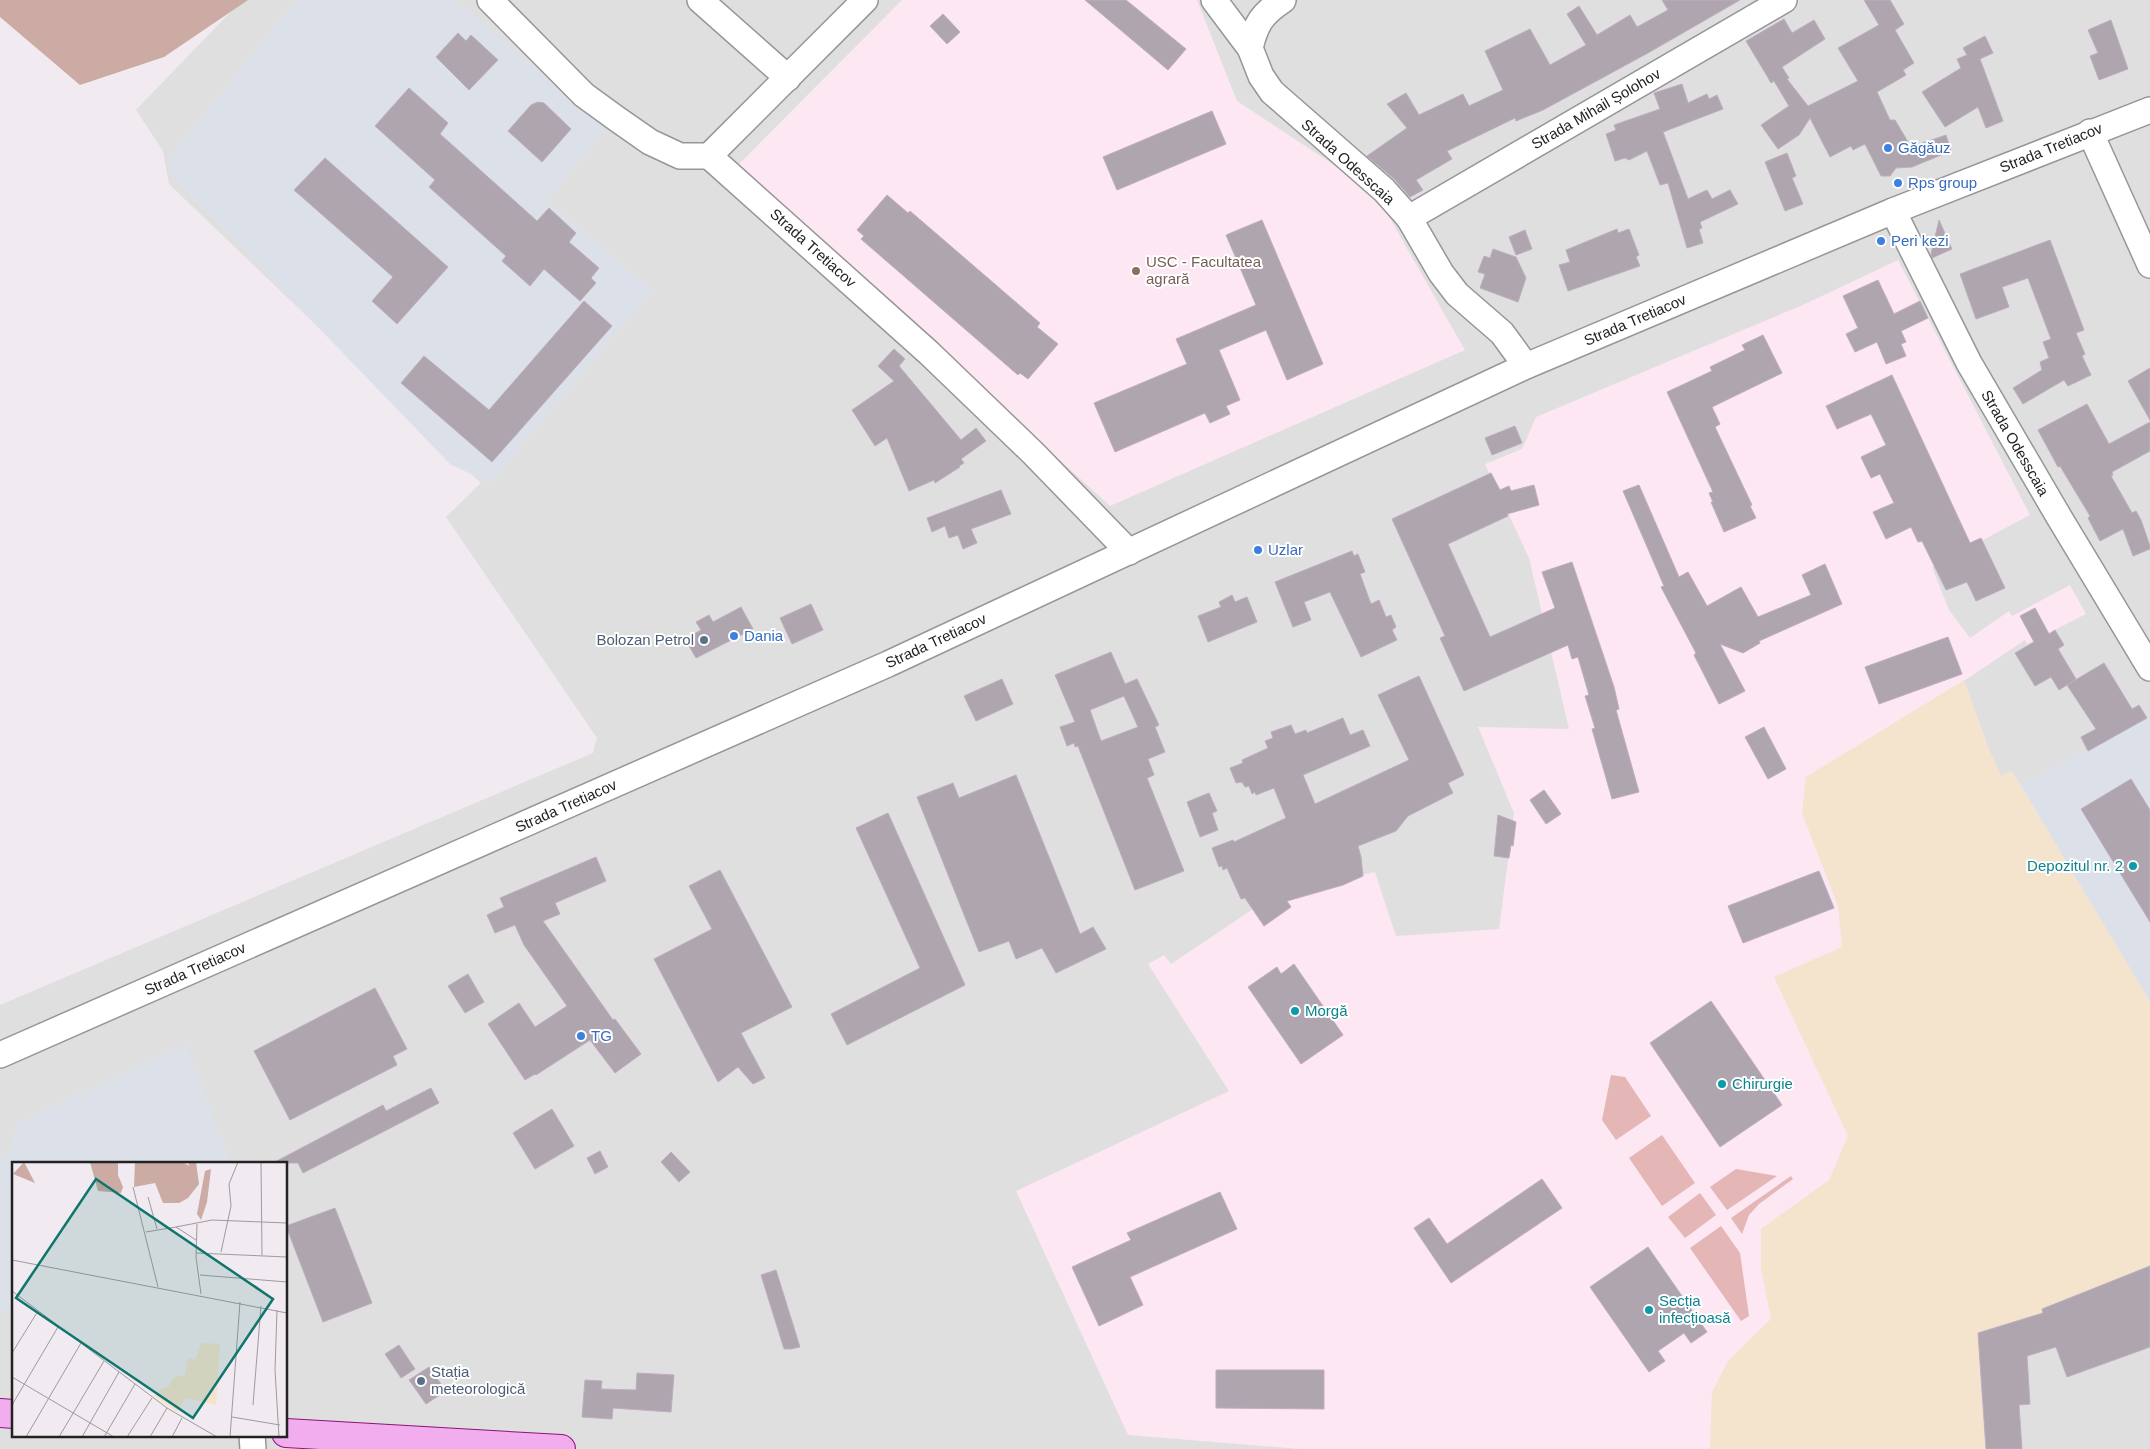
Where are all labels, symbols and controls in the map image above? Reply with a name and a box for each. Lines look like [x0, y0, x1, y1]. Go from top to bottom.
street label: Strada Mihail Șolohov [1528, 64, 1664, 152]
street label: Strada Odesscaia [1298, 115, 1399, 208]
street label: Strada Tretiacov [1997, 119, 2105, 176]
place label: Găgăuz [1898, 139, 1951, 156]
marker: Găgăuz [1882, 142, 1894, 154]
place label: Rps group [1908, 174, 1977, 191]
marker: Rps group [1892, 177, 1904, 189]
street label: Strada Tretiacov [767, 205, 860, 291]
place label: Peri kezi [1891, 232, 1949, 249]
marker: Peri kezi [1875, 235, 1887, 247]
place label: USC - Facultatea agrară [1146, 253, 1262, 287]
marker: USC - Facultatea agrară [1130, 265, 1142, 277]
street label: Strada Tretiacov [1581, 290, 1689, 349]
street label: Strada Odesscaia [1978, 387, 2053, 499]
place label: Uzlar [1268, 541, 1303, 558]
marker: Uzlar [1252, 544, 1264, 556]
street label: Strada Tretiacov [883, 610, 989, 671]
place label: Dania [744, 627, 784, 644]
marker: Dania [728, 630, 740, 642]
place label: Bolozan Petrol [596, 631, 694, 648]
marker: Bolozan Petrol [698, 634, 710, 646]
street label: Strada Tretiacov [512, 775, 620, 836]
place label: Depozitul nr. 2 [2027, 857, 2123, 874]
marker: Depozitul nr. 2 [2127, 860, 2139, 872]
street label: Strada Tretiacov [141, 938, 249, 999]
place label: Morgă [1305, 1002, 1348, 1019]
marker: Morgă [1289, 1005, 1301, 1017]
place label: TG [591, 1027, 612, 1044]
marker: TG [575, 1030, 587, 1042]
place label: Chirurgie [1732, 1075, 1793, 1092]
marker: Chirurgie [1716, 1078, 1728, 1090]
inset map [12, 1162, 288, 1436]
place label: Secția infecțioasă [1659, 1292, 1731, 1326]
marker: Secția infecțioasă [1643, 1304, 1655, 1316]
place label: Stația meteorologică [431, 1363, 526, 1397]
marker: Stația meteorologică [415, 1375, 427, 1387]

